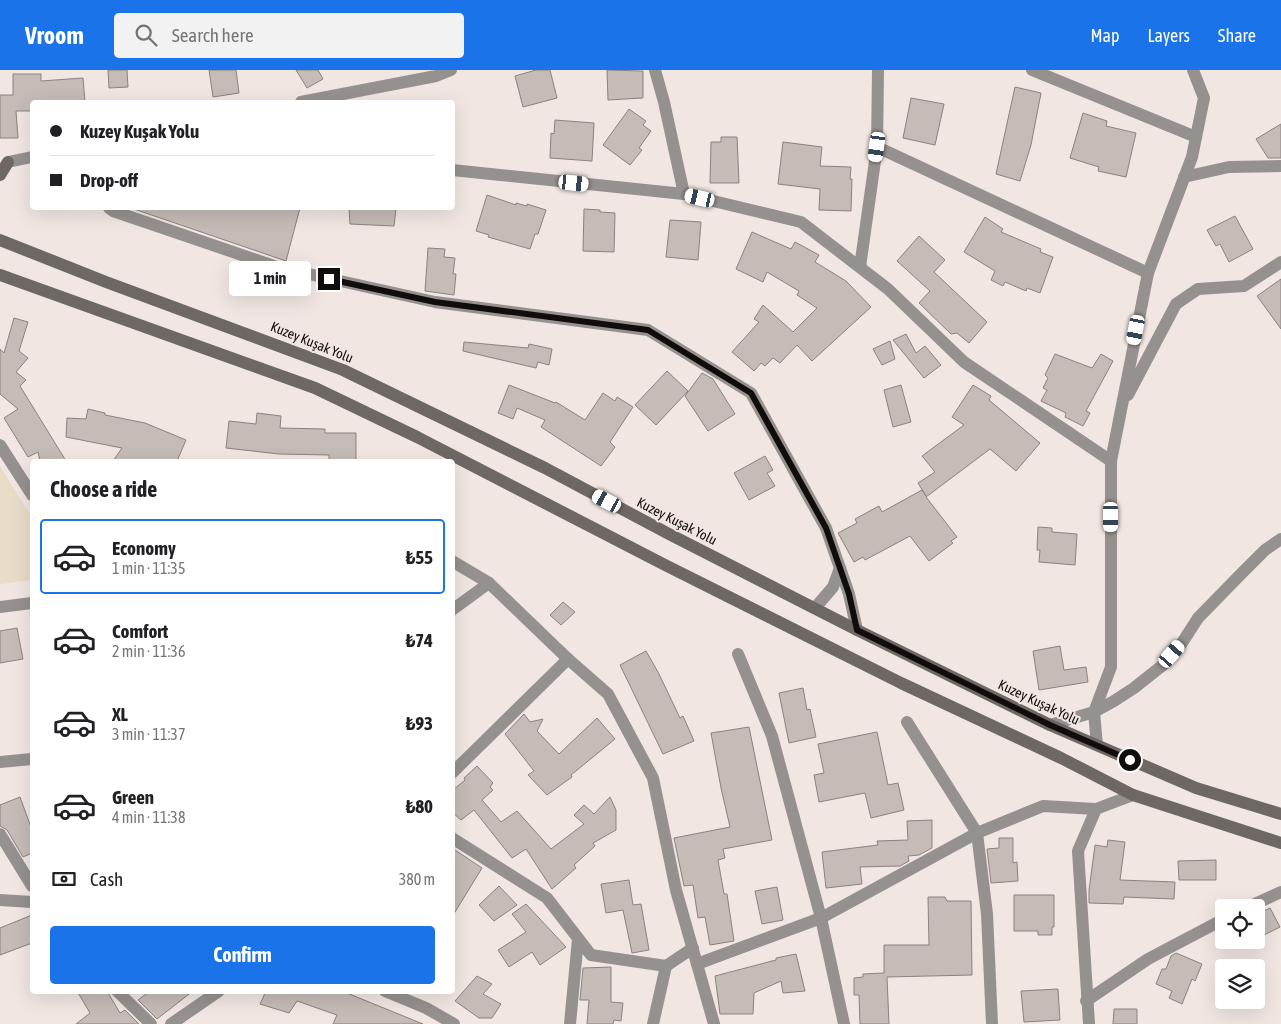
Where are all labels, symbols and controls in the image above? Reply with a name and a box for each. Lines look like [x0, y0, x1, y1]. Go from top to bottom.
search box [114, 13, 464, 58]
icon: search [132, 21, 160, 49]
text: Vroom [25, 22, 84, 49]
text: Search here [172, 24, 254, 46]
text: Map [1090, 25, 1119, 46]
text: Layers [1147, 25, 1190, 46]
text: Share [1218, 25, 1256, 46]
text: Kuzey Kuşak Yolu [80, 120, 199, 142]
car [867, 131, 886, 163]
text: Drop-off [80, 169, 138, 191]
car [558, 174, 589, 192]
car [683, 187, 716, 209]
callout: 1 min [229, 262, 312, 296]
route end [318, 268, 340, 290]
text: 1 min [254, 269, 286, 287]
car [1125, 314, 1146, 346]
street label: Kuzey Kuşak Yolu [268, 318, 356, 366]
text: Choose a ride [50, 476, 157, 502]
car [590, 487, 623, 515]
street label: Kuzey Kuşak Yolu [634, 494, 720, 548]
car [1103, 502, 1118, 532]
icon: car [52, 534, 97, 579]
text: Economy [112, 537, 176, 559]
text: ₺55 [406, 546, 433, 568]
text: 1 min · 11:35 [112, 559, 185, 577]
icon: car [52, 617, 97, 662]
text: Comfort [112, 620, 168, 642]
text: ₺74 [406, 629, 433, 651]
car [1156, 638, 1187, 670]
text: 2 min · 11:36 [112, 642, 185, 660]
street label: Kuzey Kuşak Yolu [996, 676, 1082, 728]
icon: car [52, 700, 97, 745]
text: XL [112, 703, 128, 725]
text: ₺93 [406, 712, 433, 734]
text: 3 min · 11:37 [112, 725, 185, 743]
route start [1119, 749, 1141, 771]
icon: car [52, 783, 97, 828]
text: Green [112, 786, 154, 808]
text: ₺80 [406, 795, 433, 817]
text: 4 min · 11:38 [112, 808, 185, 826]
icon: cash [50, 865, 78, 893]
text: Cash [90, 868, 123, 890]
text: 380 m [399, 870, 435, 888]
map controls [1215, 899, 1265, 1009]
button: locate [1215, 899, 1265, 949]
button: Confirm [50, 926, 435, 984]
button: layers [1215, 959, 1265, 1009]

